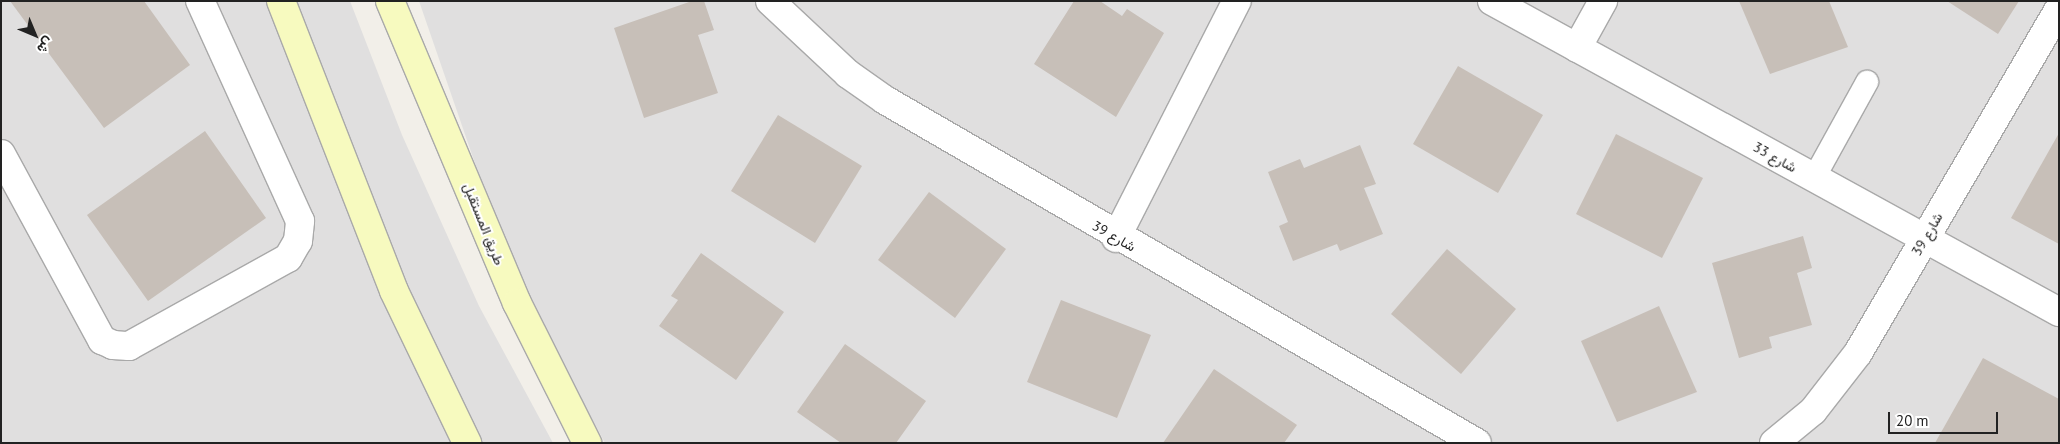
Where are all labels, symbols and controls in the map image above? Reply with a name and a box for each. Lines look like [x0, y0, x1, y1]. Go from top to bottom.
north arrow [10, 10, 60, 60]
text: ش [33, 33, 58, 58]
street label: شارع 33 [1750, 138, 1800, 176]
street label: طريق المستقبل [460, 180, 508, 268]
street label: شارع 39 [1908, 209, 1946, 259]
street label: شارع 39 [1089, 217, 1139, 255]
scale bar [1890, 402, 2000, 434]
text: 20 m [1896, 411, 1929, 430]

